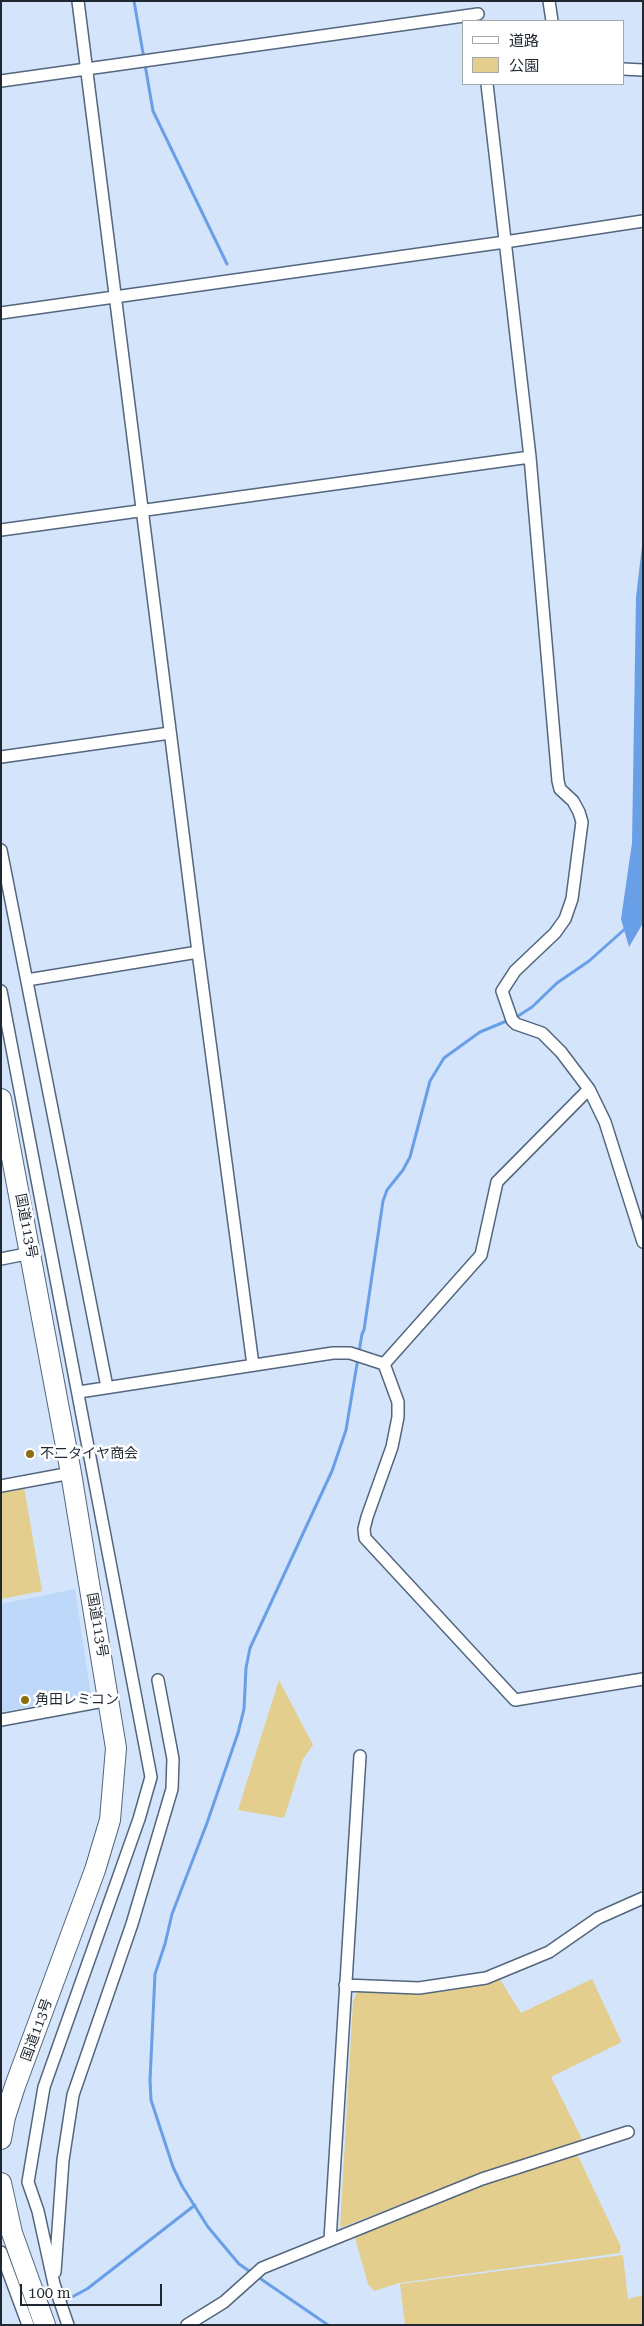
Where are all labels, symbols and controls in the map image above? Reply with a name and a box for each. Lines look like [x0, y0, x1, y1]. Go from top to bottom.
legend [462, 20, 624, 85]
text: 道路 [509, 32, 539, 50]
text: 公園 [509, 57, 539, 75]
street label: 国道113号 [12, 1192, 40, 1260]
place label: 不二タイヤ商会 [40, 1446, 138, 1462]
marker: 不二タイヤ商会 [24, 1448, 36, 1460]
street label: 国道113号 [83, 1591, 111, 1659]
place label: 角田レミコン [35, 1692, 119, 1708]
marker: 角田レミコン [19, 1694, 31, 1706]
street label: 国道113号 [18, 1996, 56, 2064]
scale bar [22, 2274, 165, 2306]
text: 100 m [28, 2284, 71, 2302]

